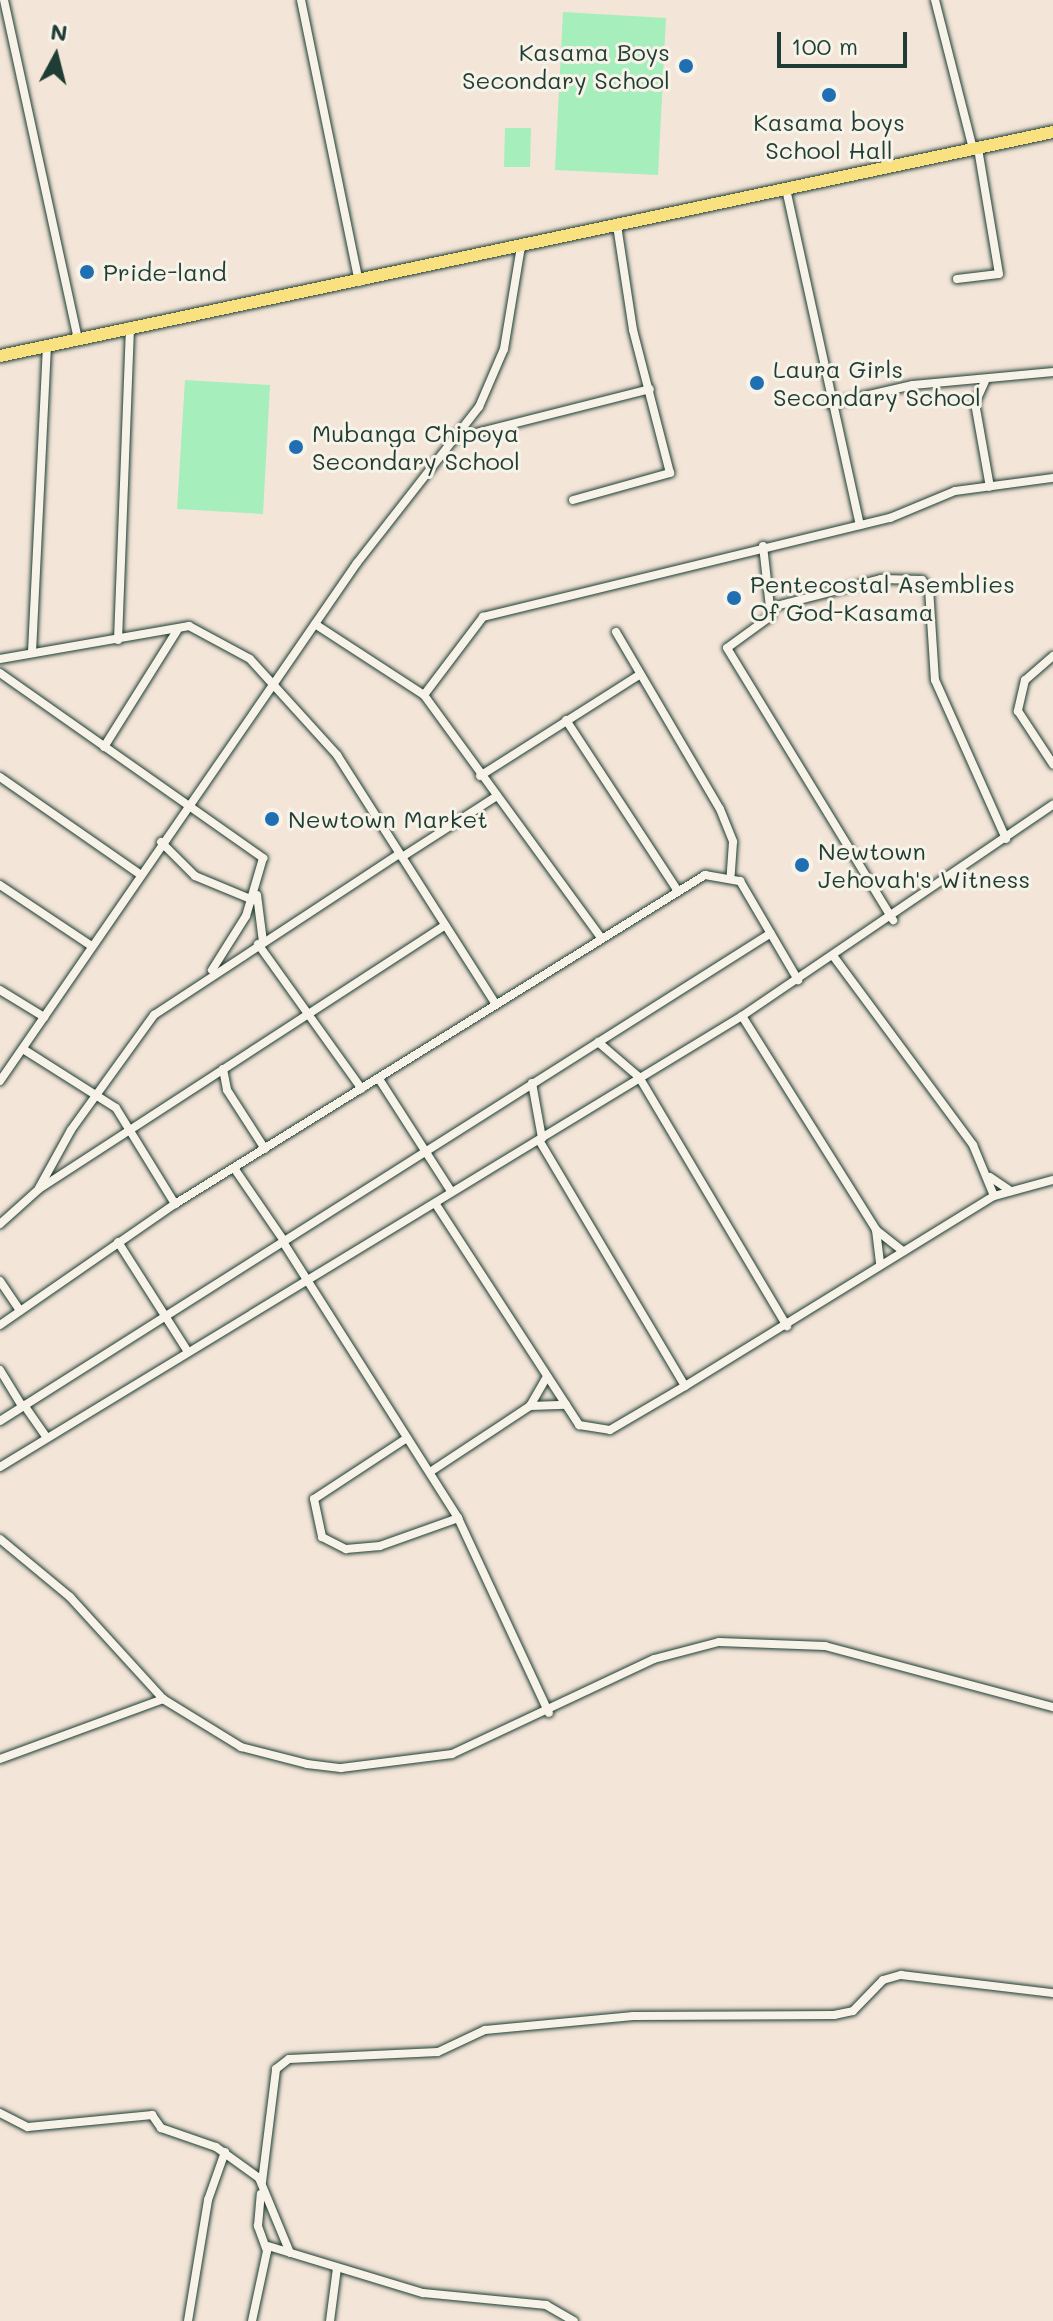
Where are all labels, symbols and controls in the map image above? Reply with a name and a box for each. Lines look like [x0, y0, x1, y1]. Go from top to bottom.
north arrow [16, 16, 96, 96]
text: N [49, 16, 69, 47]
scale bar [781, 16, 911, 66]
text: 100 m [791, 30, 858, 61]
place label: Kasama Boys Secondary School [462, 38, 670, 94]
marker: Kasama Boys Secondary School [677, 57, 695, 75]
marker: Kasama boys School Hall [820, 86, 838, 104]
place label: Kasama boys School Hall [753, 108, 905, 164]
place label: Pride-land [103, 258, 227, 286]
marker: Pride-land [78, 263, 96, 281]
place label: Laura Girls Secondary School [773, 355, 981, 411]
marker: Laura Girls Secondary School [748, 374, 766, 392]
place label: Mubanga Chipoya Secondary School [312, 419, 520, 475]
marker: Mubanga Chipoya Secondary School [287, 438, 305, 456]
place label: Pentecostal Asemblies Of God-Kasama [750, 570, 1015, 626]
marker: Pentecostal Asemblies Of God-Kasama [725, 589, 743, 607]
place label: Newtown Market [288, 805, 488, 833]
marker: Newtown Market [263, 810, 281, 828]
place label: Newtown Jehovah's Witness [818, 837, 1030, 893]
marker: Newtown Jehovah's Witness [793, 856, 811, 874]

